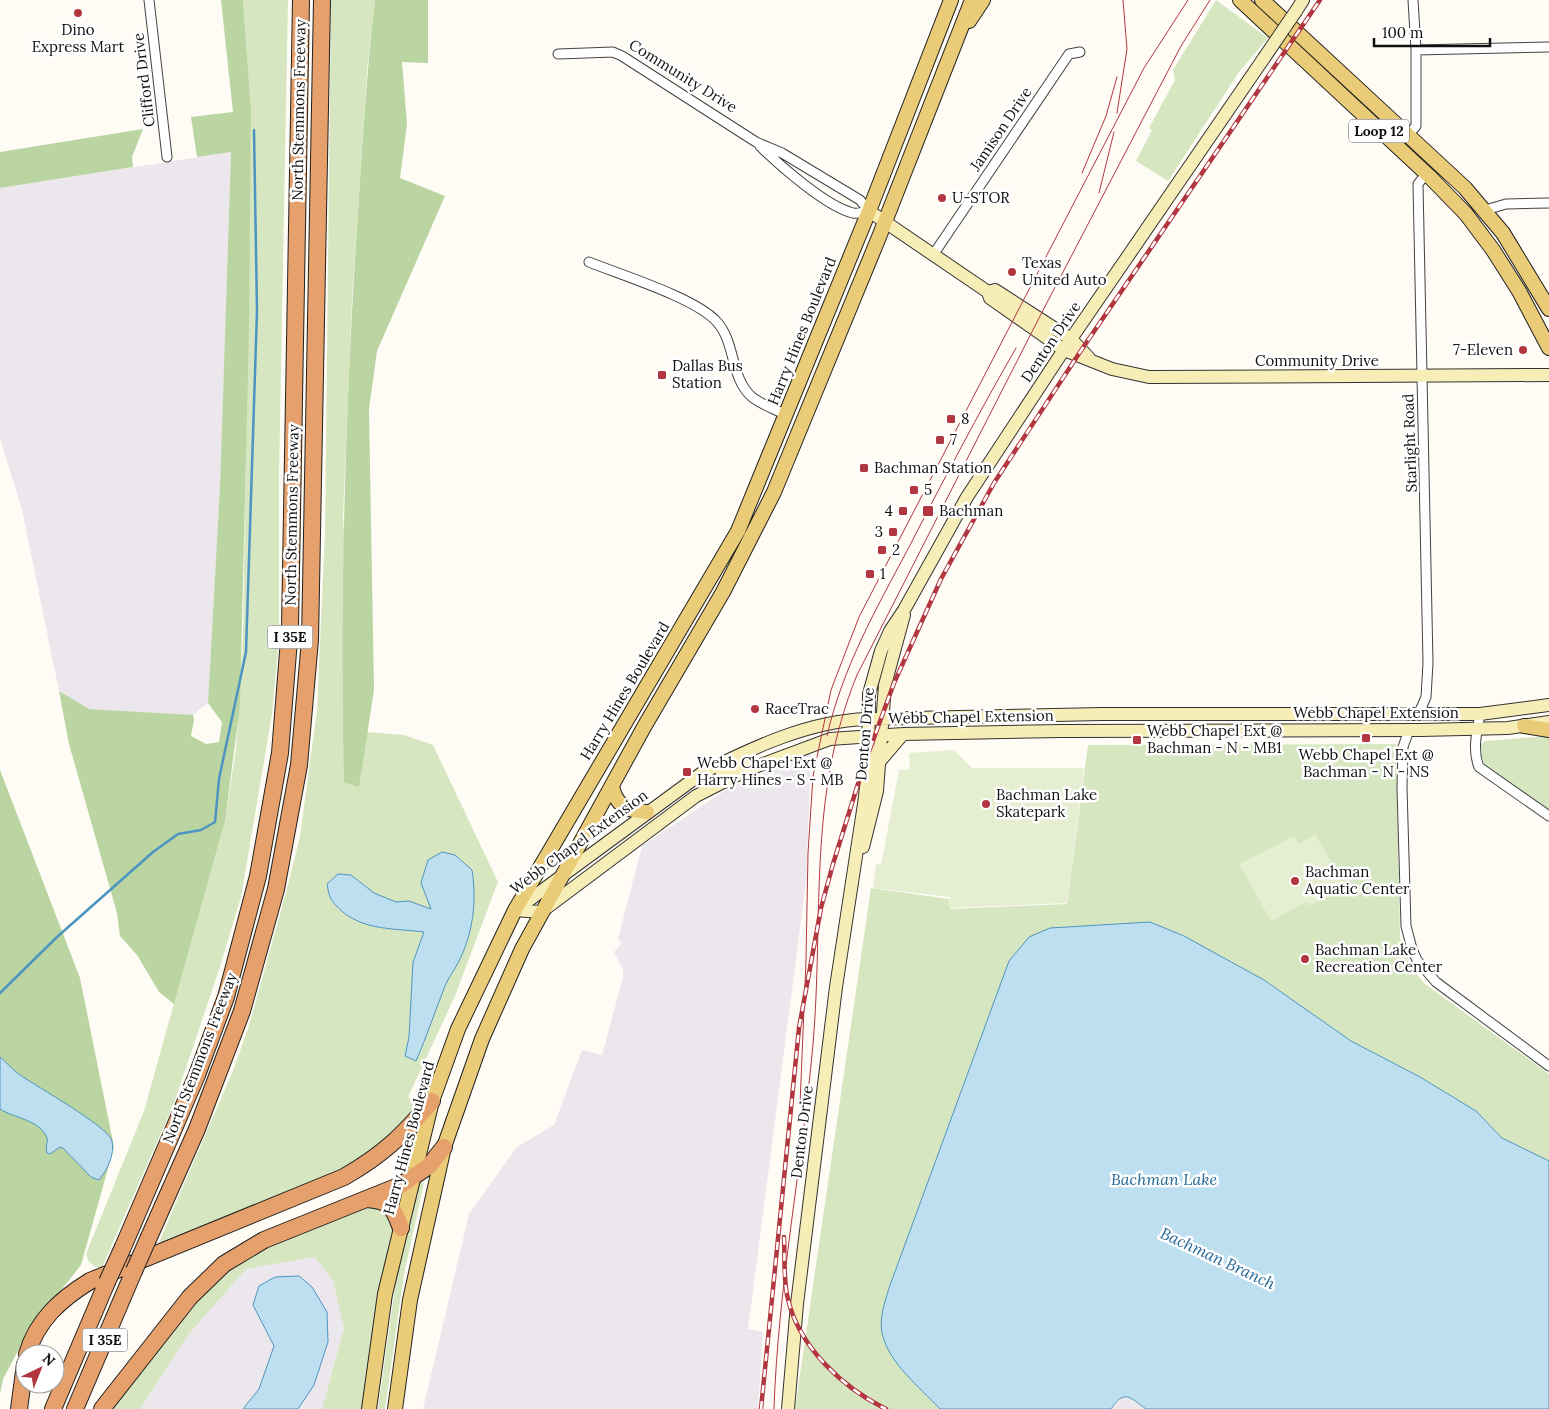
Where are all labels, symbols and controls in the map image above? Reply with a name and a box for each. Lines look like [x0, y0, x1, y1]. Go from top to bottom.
marker: Dino Express Mart [72, 7, 84, 19]
scale bar [1374, 15, 1490, 47]
street label: North Stemmons Freeway [287, 19, 310, 201]
place label: Dino Express Mart [32, 20, 124, 56]
text: 100 m [1382, 23, 1423, 42]
street label: Clifford Drive [128, 32, 159, 128]
street label: Community Drive [626, 35, 741, 116]
street label: Jamison Drive [965, 83, 1036, 175]
road number: Loop 12 [1349, 120, 1409, 142]
place label: U-STOR [952, 188, 1010, 207]
marker: U-STOR [936, 192, 948, 204]
place label: Texas United Auto [1022, 253, 1107, 289]
street label: Harry Hines Boulevard [763, 254, 840, 408]
marker: Texas United Auto [1006, 266, 1018, 278]
street label: Denton Drive [1017, 298, 1085, 386]
place label: 7-Eleven [1453, 340, 1513, 359]
marker: 7-Eleven [1517, 344, 1529, 356]
street label: Community Drive [1255, 351, 1379, 370]
place label: Dallas Bus Station [672, 356, 743, 392]
marker: Dallas Bus Station [656, 369, 668, 381]
street label: Starlight Road [1398, 393, 1421, 493]
place label: 8 [961, 409, 969, 428]
marker: 8 [945, 413, 957, 425]
street label: North Stemmons Freeway [280, 424, 303, 606]
place label: 7 [950, 430, 957, 449]
marker: 7 [934, 434, 946, 446]
place label: Bachman Station [874, 458, 992, 477]
marker: Bachman Station [858, 462, 870, 474]
place label: 5 [924, 480, 932, 499]
marker: 5 [908, 484, 920, 496]
place label: 4 [885, 501, 893, 520]
place label: Bachman [939, 501, 1003, 520]
marker: Bachman [921, 504, 935, 518]
marker: 4 [897, 505, 909, 517]
place label: 3 [875, 522, 883, 541]
marker: 3 [887, 526, 899, 538]
place label: 2 [892, 540, 900, 559]
marker: 2 [876, 544, 888, 556]
place label: 1 [880, 564, 885, 583]
marker: 1 [864, 568, 876, 580]
street label: Harry Hines Boulevard [576, 618, 673, 763]
road number: I 35E [268, 626, 312, 649]
street label: Denton Drive [851, 687, 878, 781]
place label: RaceTrac [765, 699, 829, 718]
marker: RaceTrac [749, 703, 761, 715]
street label: Webb Chapel Extension [1293, 703, 1459, 722]
street label: Webb Chapel Extension [888, 706, 1054, 727]
place label: Webb Chapel Ext @ Bachman - N - MB1 [1147, 721, 1282, 757]
marker: Webb Chapel Ext @ Bachman - N - NS [1360, 732, 1372, 744]
marker: Webb Chapel Ext @ Bachman - N - MB1 [1131, 734, 1143, 746]
place label: Webb Chapel Ext @ Bachman - N - NS [1298, 745, 1434, 781]
place label: Webb Chapel Ext @ Harry Hines - S - MB [697, 753, 843, 789]
marker: Webb Chapel Ext @ Harry Hines - S - MB [681, 766, 693, 778]
street label: Webb Chapel Extension [506, 785, 651, 898]
place label: Bachman Lake Skatepark [996, 785, 1097, 821]
marker: Bachman Lake Skatepark [980, 798, 992, 810]
place label: Bachman Aquatic Center [1304, 862, 1410, 898]
marker: Bachman Aquatic Center [1289, 875, 1301, 887]
place label: Bachman Lake Recreation Center [1315, 940, 1443, 976]
marker: Bachman Lake Recreation Center [1299, 953, 1311, 965]
street label: North Stemmons Freeway [158, 970, 241, 1146]
street label: Harry Hines Boulevard [379, 1059, 438, 1217]
street label: Denton Drive [786, 1084, 817, 1179]
water label: Bachman Lake [1111, 1169, 1217, 1189]
water label: Bachman Branch [1157, 1223, 1279, 1293]
road number: I 35E [82, 1328, 128, 1352]
north arrow [15, 1344, 65, 1394]
text: N [39, 1349, 59, 1370]

